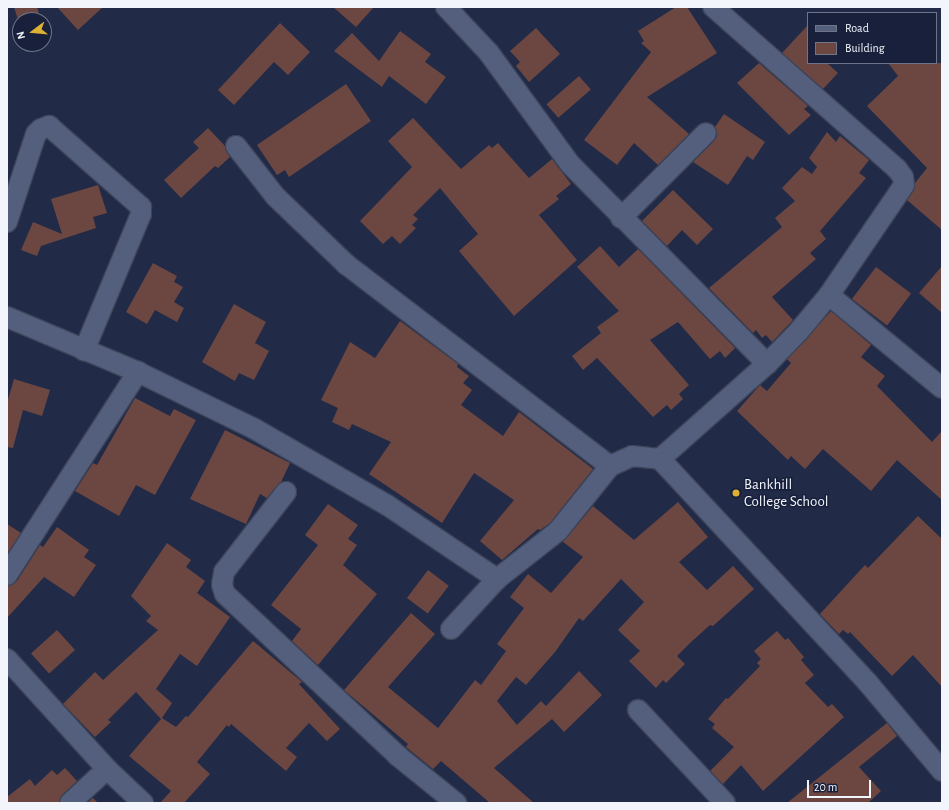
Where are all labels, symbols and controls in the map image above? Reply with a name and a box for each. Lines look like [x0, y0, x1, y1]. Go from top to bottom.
north arrow [12, 12, 52, 52]
legend [807, 12, 937, 64]
text: Road [845, 22, 869, 34]
text: N [15, 30, 27, 40]
text: Building [845, 42, 885, 54]
place label: Bankhill College School [744, 475, 829, 510]
marker: Bankhill College School [731, 488, 741, 498]
scale bar [809, 772, 873, 798]
text: 20 m [814, 781, 837, 793]

